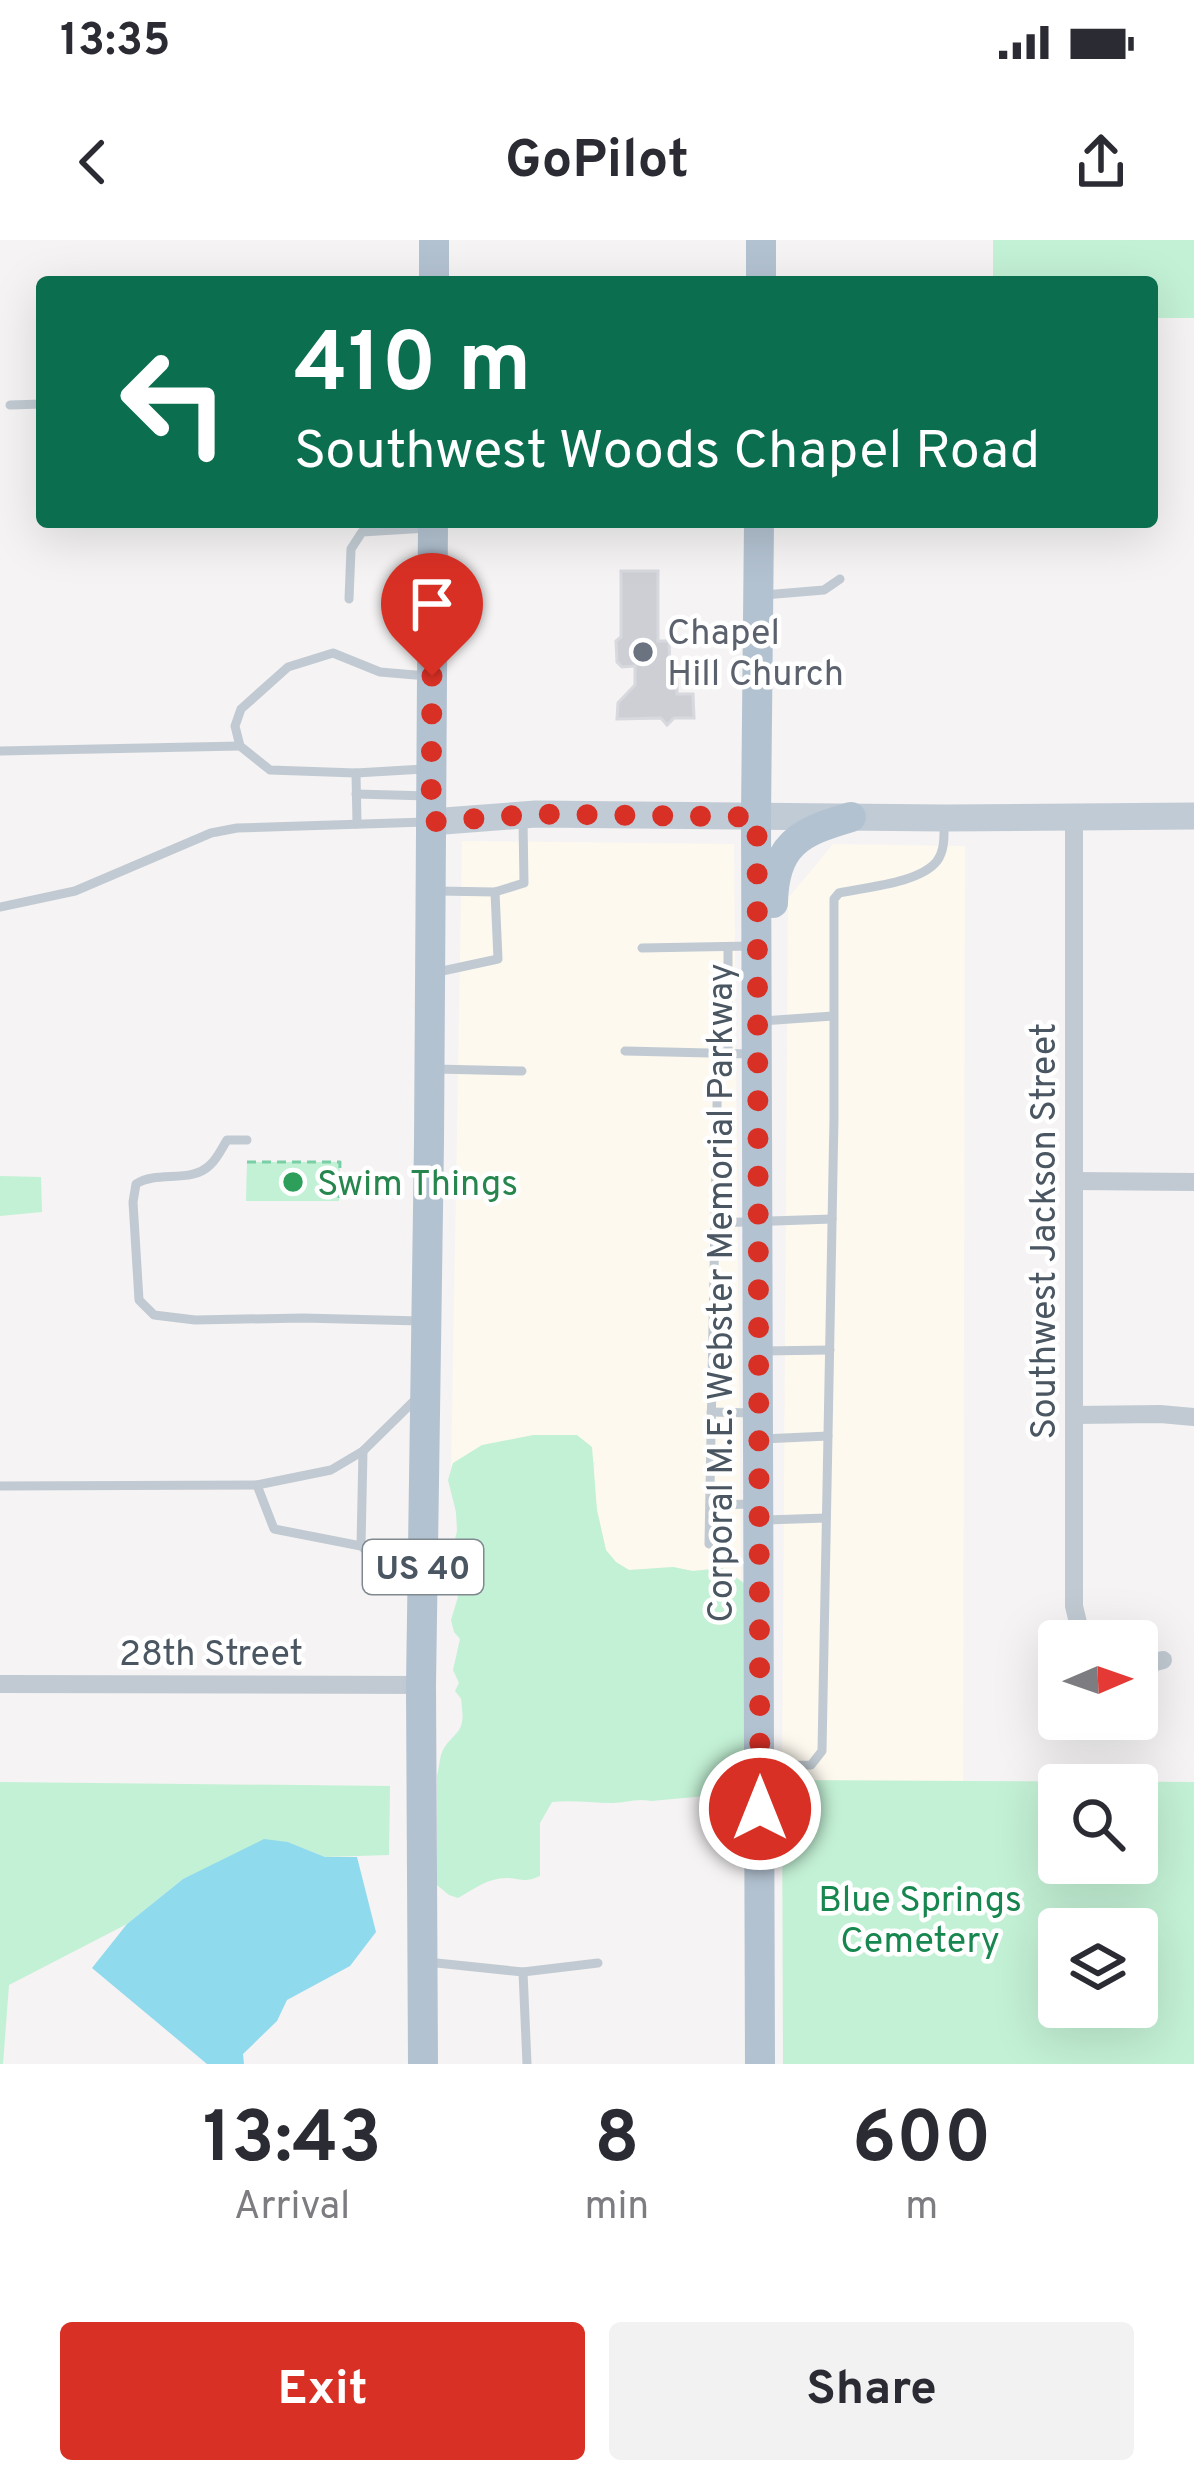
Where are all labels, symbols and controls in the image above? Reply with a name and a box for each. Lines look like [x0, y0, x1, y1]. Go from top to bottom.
text: 13:35 [60, 14, 170, 71]
text: GoPilot [505, 128, 689, 197]
icon: back [60, 129, 126, 195]
icon: share [1068, 129, 1134, 195]
text: 410 m [294, 315, 531, 421]
icon: left [96, 324, 252, 480]
text: Southwest Woods Chapel Road [294, 419, 1040, 488]
pin [381, 553, 483, 676]
icon: arrive [399, 571, 465, 637]
place label: Chapel Hill Church [667, 612, 844, 699]
marker: Chapel Hill Church [630, 639, 656, 665]
street label: Corporal M.E. Webster Memorial Parkway [700, 963, 746, 1623]
street label: Southwest Jackson Street [1023, 1023, 1069, 1439]
place label: Swim Things [317, 1163, 518, 1209]
marker: Swim Things [280, 1169, 306, 1195]
road number: US 40 [363, 1540, 483, 1594]
north arrow [1038, 1620, 1158, 1740]
map controls [1038, 1620, 1158, 2028]
street label: 28th Street [119, 1633, 303, 1679]
position arrow [697, 1746, 823, 1872]
button: search [1038, 1764, 1158, 1884]
park label: Blue Springs Cemetery [818, 1879, 1022, 1966]
button: layers [1038, 1908, 1158, 2028]
text: 13:43 [203, 2096, 382, 2188]
text: 8 [594, 2096, 639, 2188]
text: 600 [852, 2096, 991, 2188]
text: Arrival [234, 2184, 350, 2233]
text: min [584, 2184, 649, 2233]
text: m [905, 2184, 938, 2233]
button: Exit [60, 2322, 585, 2460]
button: Share [609, 2322, 1134, 2460]

